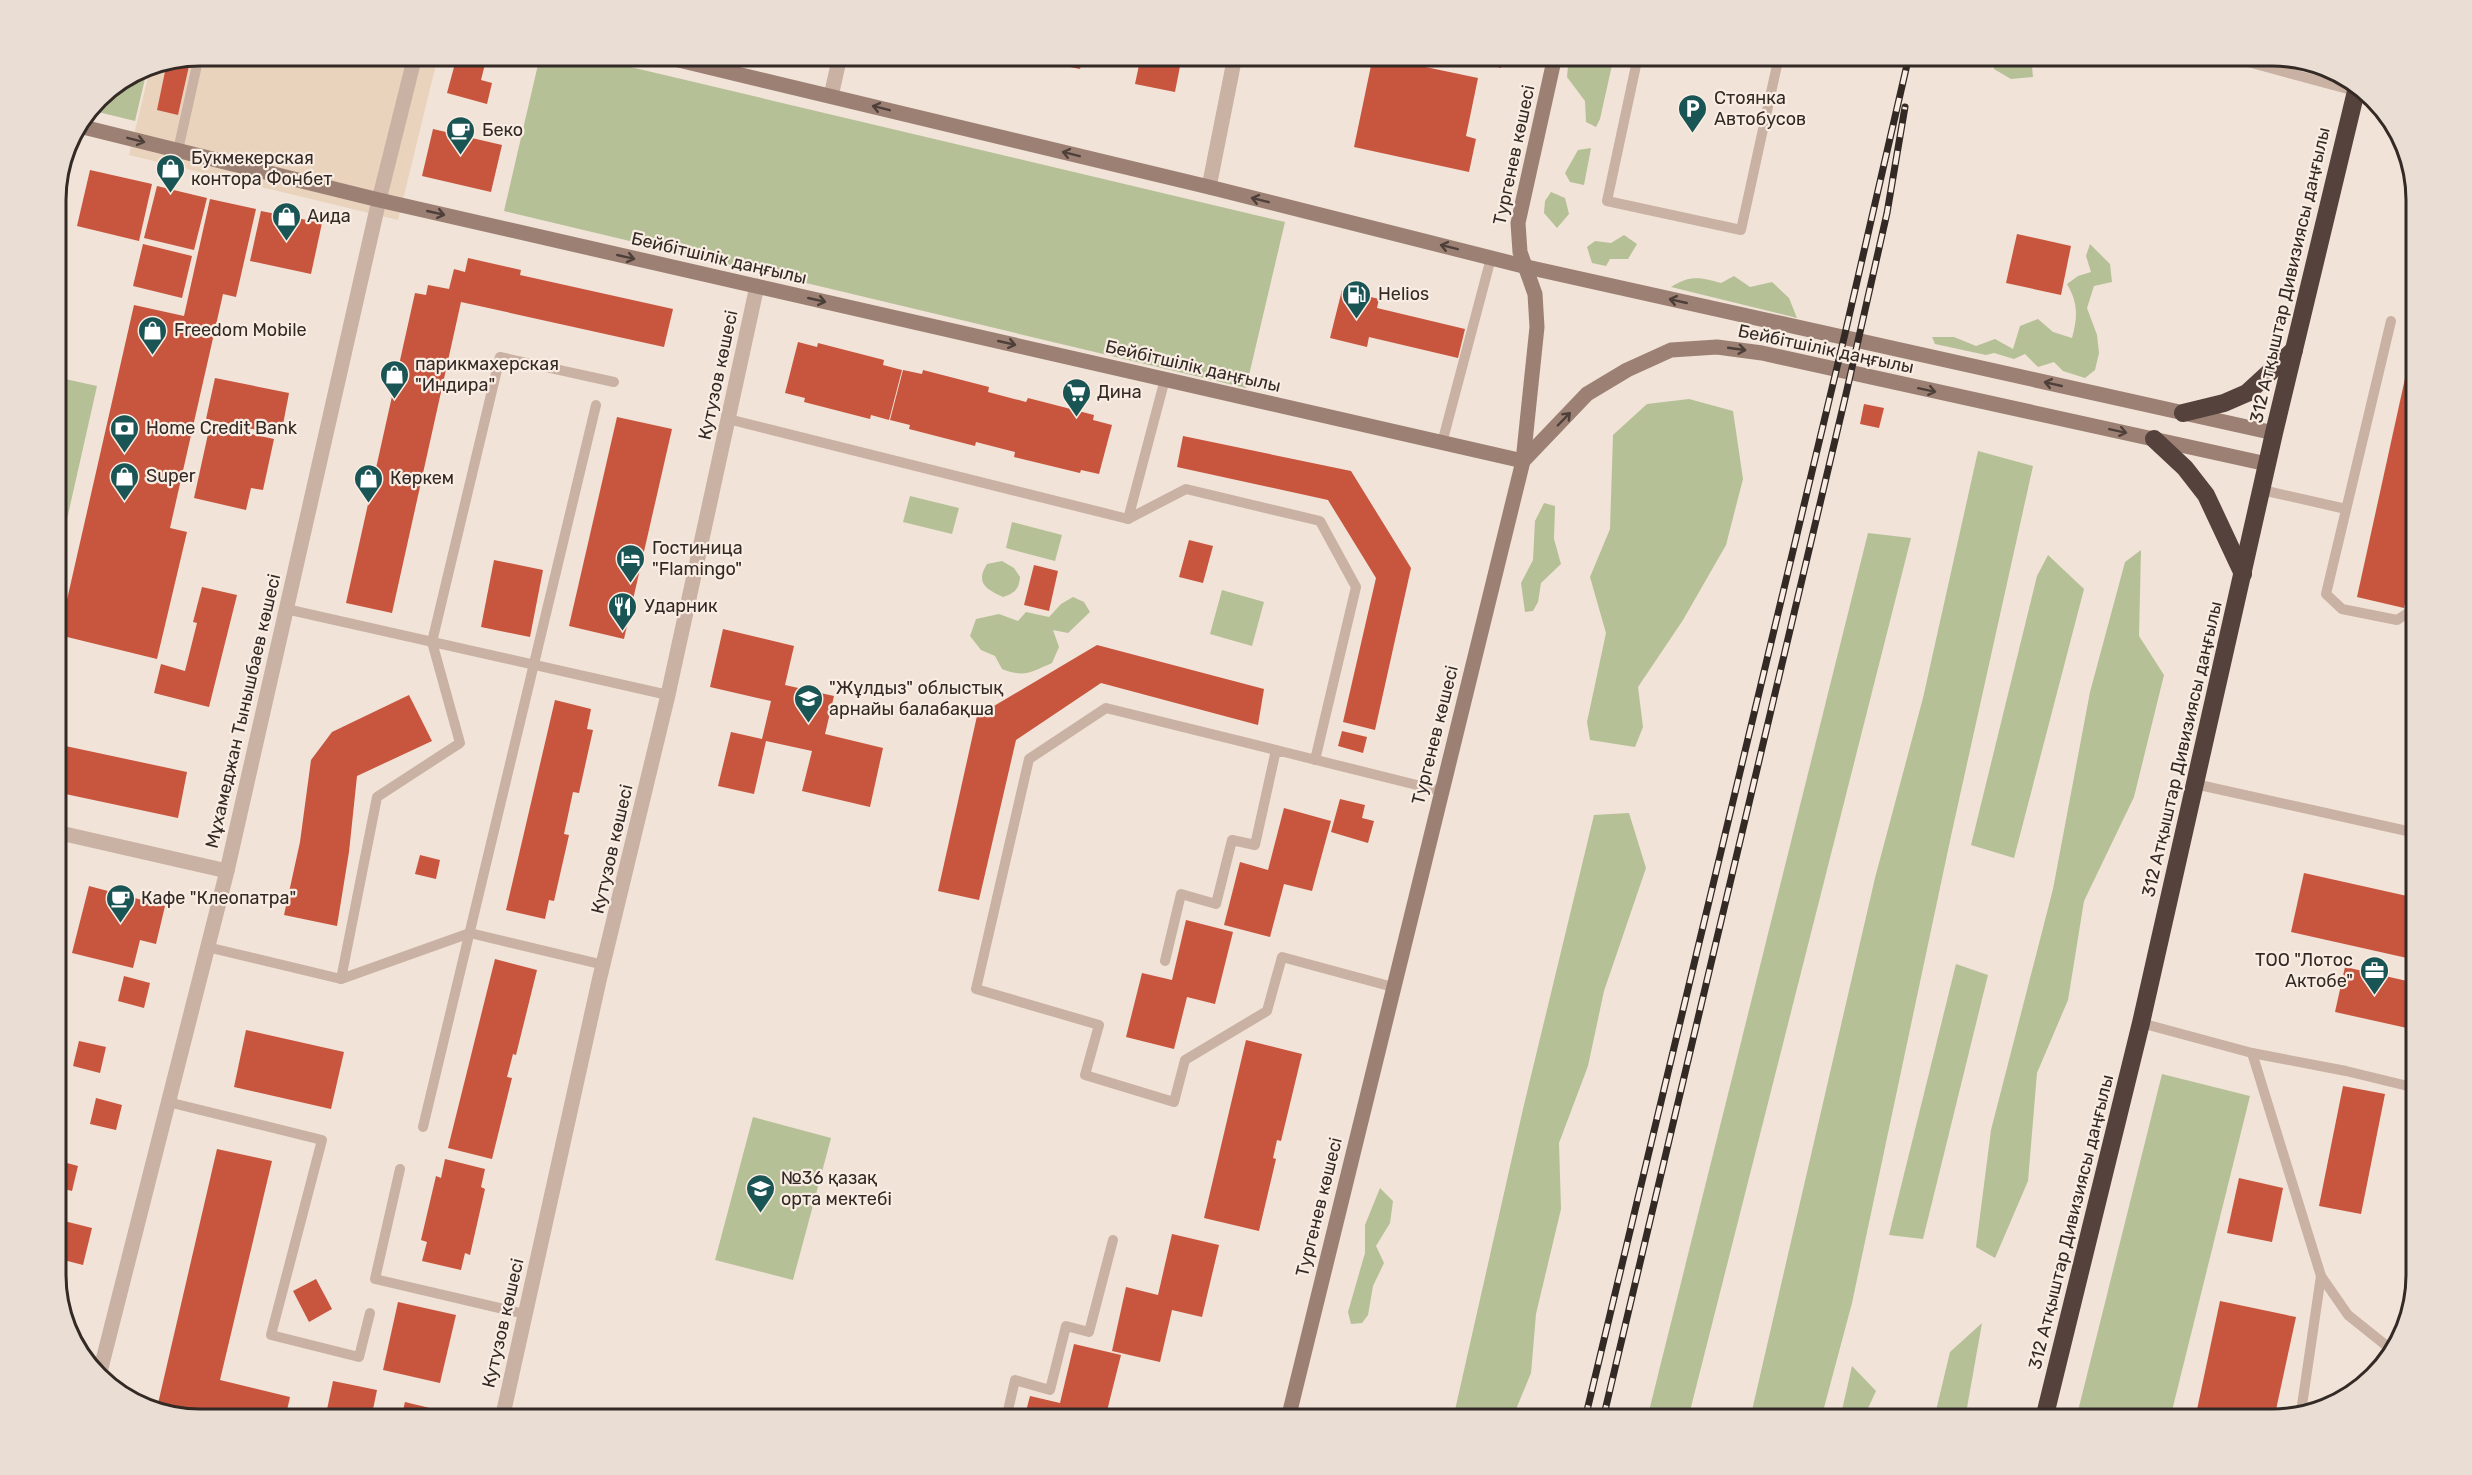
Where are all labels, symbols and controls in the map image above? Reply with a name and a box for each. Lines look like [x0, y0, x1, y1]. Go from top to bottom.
street label: Тургенев көшесі [1488, 83, 1540, 227]
place label: Стоянка Автобусов [1714, 87, 1806, 130]
parking icon: Стоянка Автобусов [1677, 92, 1709, 134]
one-way arrow [872, 102, 891, 114]
cafe icon: Беко [445, 114, 477, 156]
place label: Беко [482, 119, 523, 141]
street label: 312 Атқыштар Дивизиясы даңғылы [2245, 125, 2335, 425]
one-way arrow [126, 135, 145, 147]
place label: Букмекерская контора Фонбет [191, 147, 333, 190]
one-way arrow [1062, 147, 1081, 159]
shop icon: Букмекерская контора Фонбет [154, 152, 186, 194]
one-way arrow [1251, 194, 1270, 205]
shop icon: Аида [270, 200, 302, 242]
place label: Аида [307, 205, 351, 227]
one-way arrow [427, 208, 446, 220]
street label: Бейбітшілік даңғылы [629, 227, 809, 289]
one-way arrow [1440, 241, 1459, 253]
one-way arrow [617, 251, 636, 263]
fuel station icon: Helios [1341, 278, 1373, 320]
place label: Helios [1378, 283, 1429, 305]
one-way arrow [1669, 294, 1688, 306]
one-way arrow [806, 295, 826, 306]
street label: Кутузов көшесі [694, 308, 742, 442]
shop icon: Freedom Mobile [137, 314, 169, 356]
place label: Freedom Mobile [174, 319, 307, 341]
street label: Бейбітшілік даңғылы [1736, 320, 1916, 378]
street label: Бейбітшілік даңғылы [1103, 335, 1283, 397]
one-way arrow [997, 338, 1016, 350]
one-way arrow [1726, 344, 1746, 355]
place label: парикмахерская "Индира" [415, 353, 559, 396]
shop icon: парикмахерская "Индира" [378, 358, 410, 400]
supermarket icon: Дина [1060, 376, 1092, 418]
one-way arrow [2044, 378, 2063, 389]
place label: Дина [1097, 381, 1142, 403]
one-way arrow [1918, 384, 1937, 396]
one-way arrow [1556, 411, 1571, 426]
bank icon: Home Credit Bank [109, 412, 141, 454]
place label: Home Credit Bank [146, 417, 298, 439]
one-way arrow [2108, 426, 2127, 437]
shop icon: Super [109, 460, 141, 502]
shop icon: Көркем [353, 462, 385, 504]
place label: Super [146, 465, 196, 487]
place label: Көркем [390, 467, 454, 489]
place label: Гостиница "Flamingo" [652, 537, 743, 580]
hotel icon: Гостиница "Flamingo" [615, 542, 647, 584]
street label: Мұхамеджан Тынышбаев көшесі [201, 572, 285, 850]
restaurant icon: Ударник [607, 590, 639, 632]
place label: Ударник [644, 595, 718, 617]
street label: 312 Атқыштар Дивизиясы даңғылы [2137, 599, 2227, 899]
street label: Тургенев көшесі [1407, 663, 1463, 807]
place label: "Жұлдыз" облыстық арнайы балабақша [829, 677, 1004, 720]
school or university icon: "Жұлдыз" облыстық арнайы балабақша [792, 682, 824, 724]
street label: Кутузов көшесі [586, 782, 638, 916]
cafe icon: Кафе "Клеопатра" [104, 882, 136, 924]
place label: Кафе "Клеопатра" [141, 887, 296, 909]
place label: ТОО "Лотос Актобе" [2255, 949, 2353, 992]
office icon: ТОО "Лотос Актобе" [2358, 954, 2390, 996]
street label: 312 Атқыштар Дивизиясы даңғылы [2024, 1072, 2118, 1372]
street label: Тургенев көшесі [1291, 1135, 1347, 1279]
place label: №36 қазақ орта мектебі [781, 1167, 892, 1210]
school or university icon: №36 қазақ орта мектебі [744, 1172, 776, 1214]
street label: Кутузов көшесі [477, 1256, 529, 1390]

